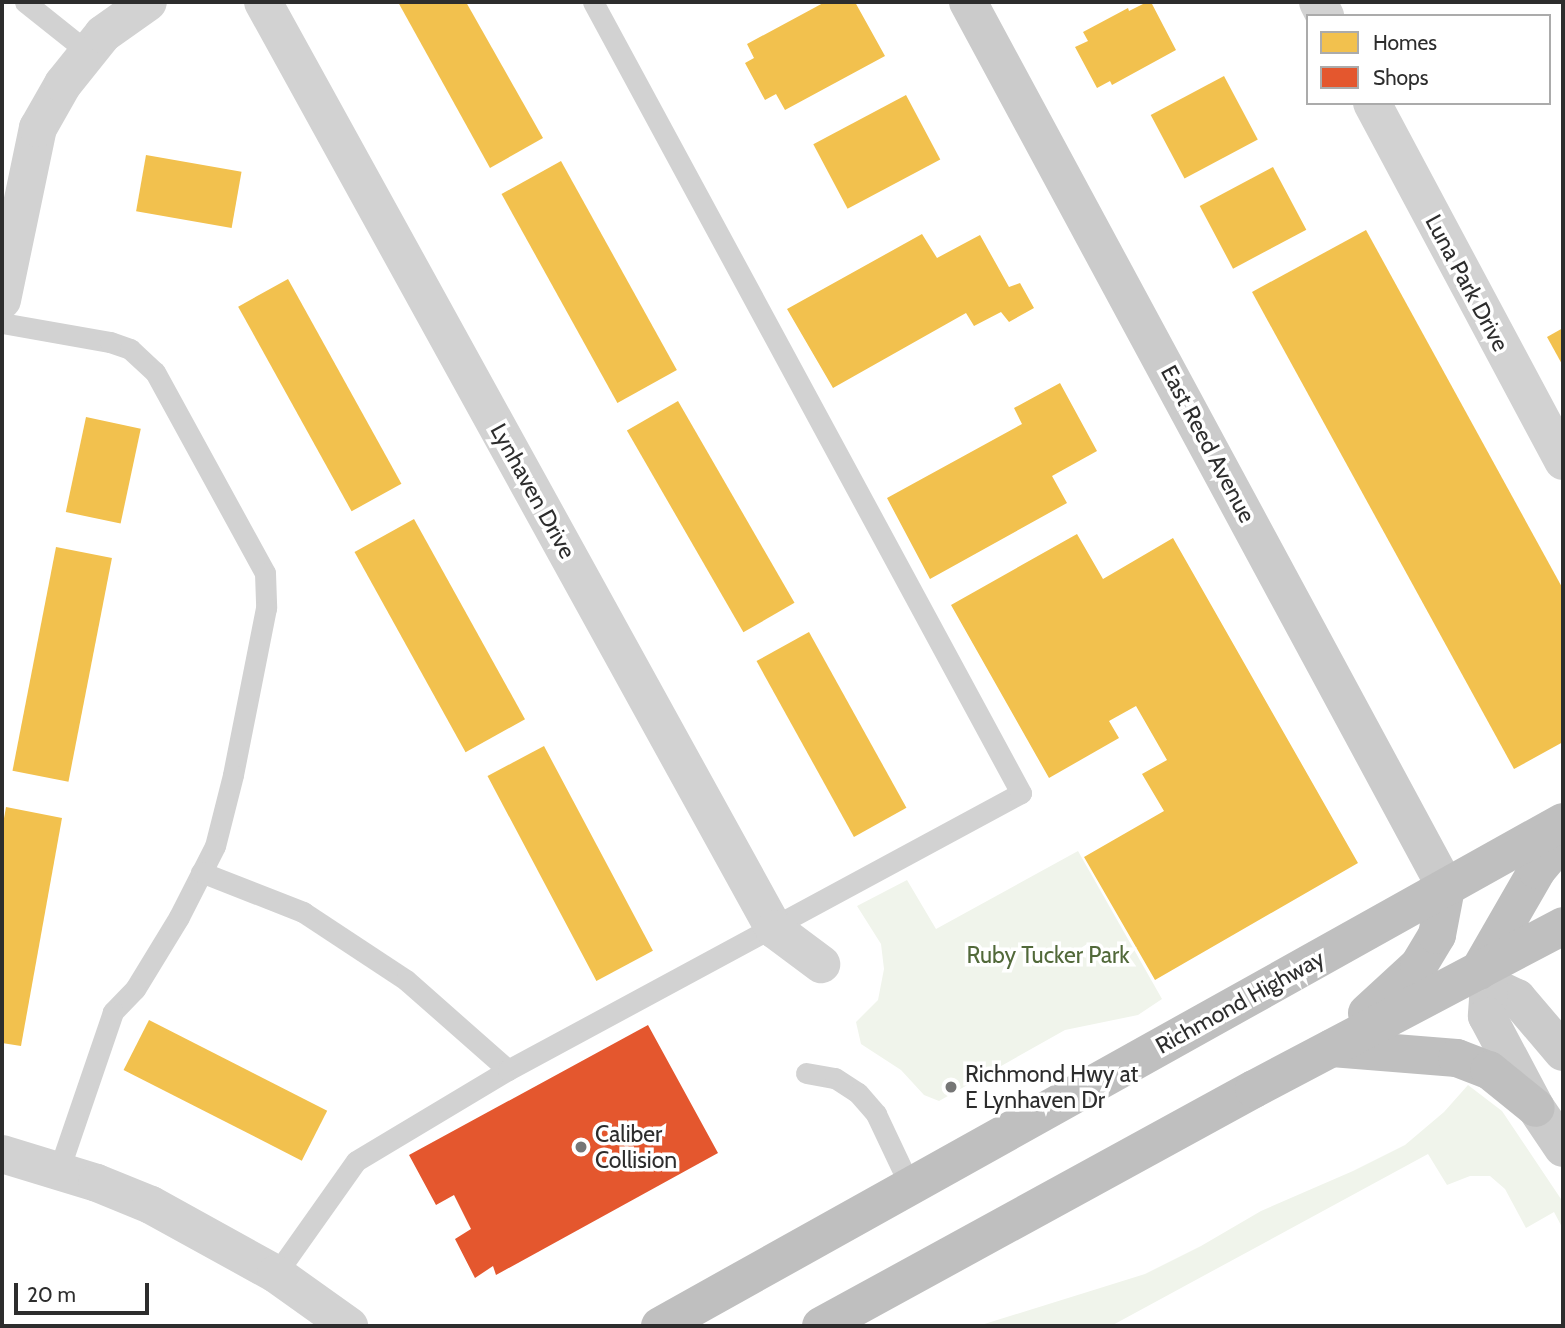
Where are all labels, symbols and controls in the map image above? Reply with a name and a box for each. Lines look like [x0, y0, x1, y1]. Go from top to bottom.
legend [1306, 14, 1551, 105]
text: Homes [1373, 30, 1437, 55]
text: Shops [1373, 65, 1428, 90]
street label: Luna Park Drive [1419, 210, 1515, 356]
street label: East Reed Avenue [1155, 361, 1261, 527]
street label: Lynhaven Drive [485, 419, 581, 563]
park label: Ruby Tucker Park [966, 941, 1130, 969]
street label: Richmond Highway [1151, 944, 1329, 1060]
place label: Richmond Hwy at E Lynhaven Dr [965, 1060, 1138, 1114]
marker: Richmond Hwy at E Lynhaven Dr [943, 1079, 959, 1095]
place label: Caliber Collision [595, 1120, 677, 1174]
marker: Caliber Collision [573, 1139, 589, 1155]
scale bar [18, 1268, 152, 1312]
text: 20 m [27, 1282, 76, 1307]

